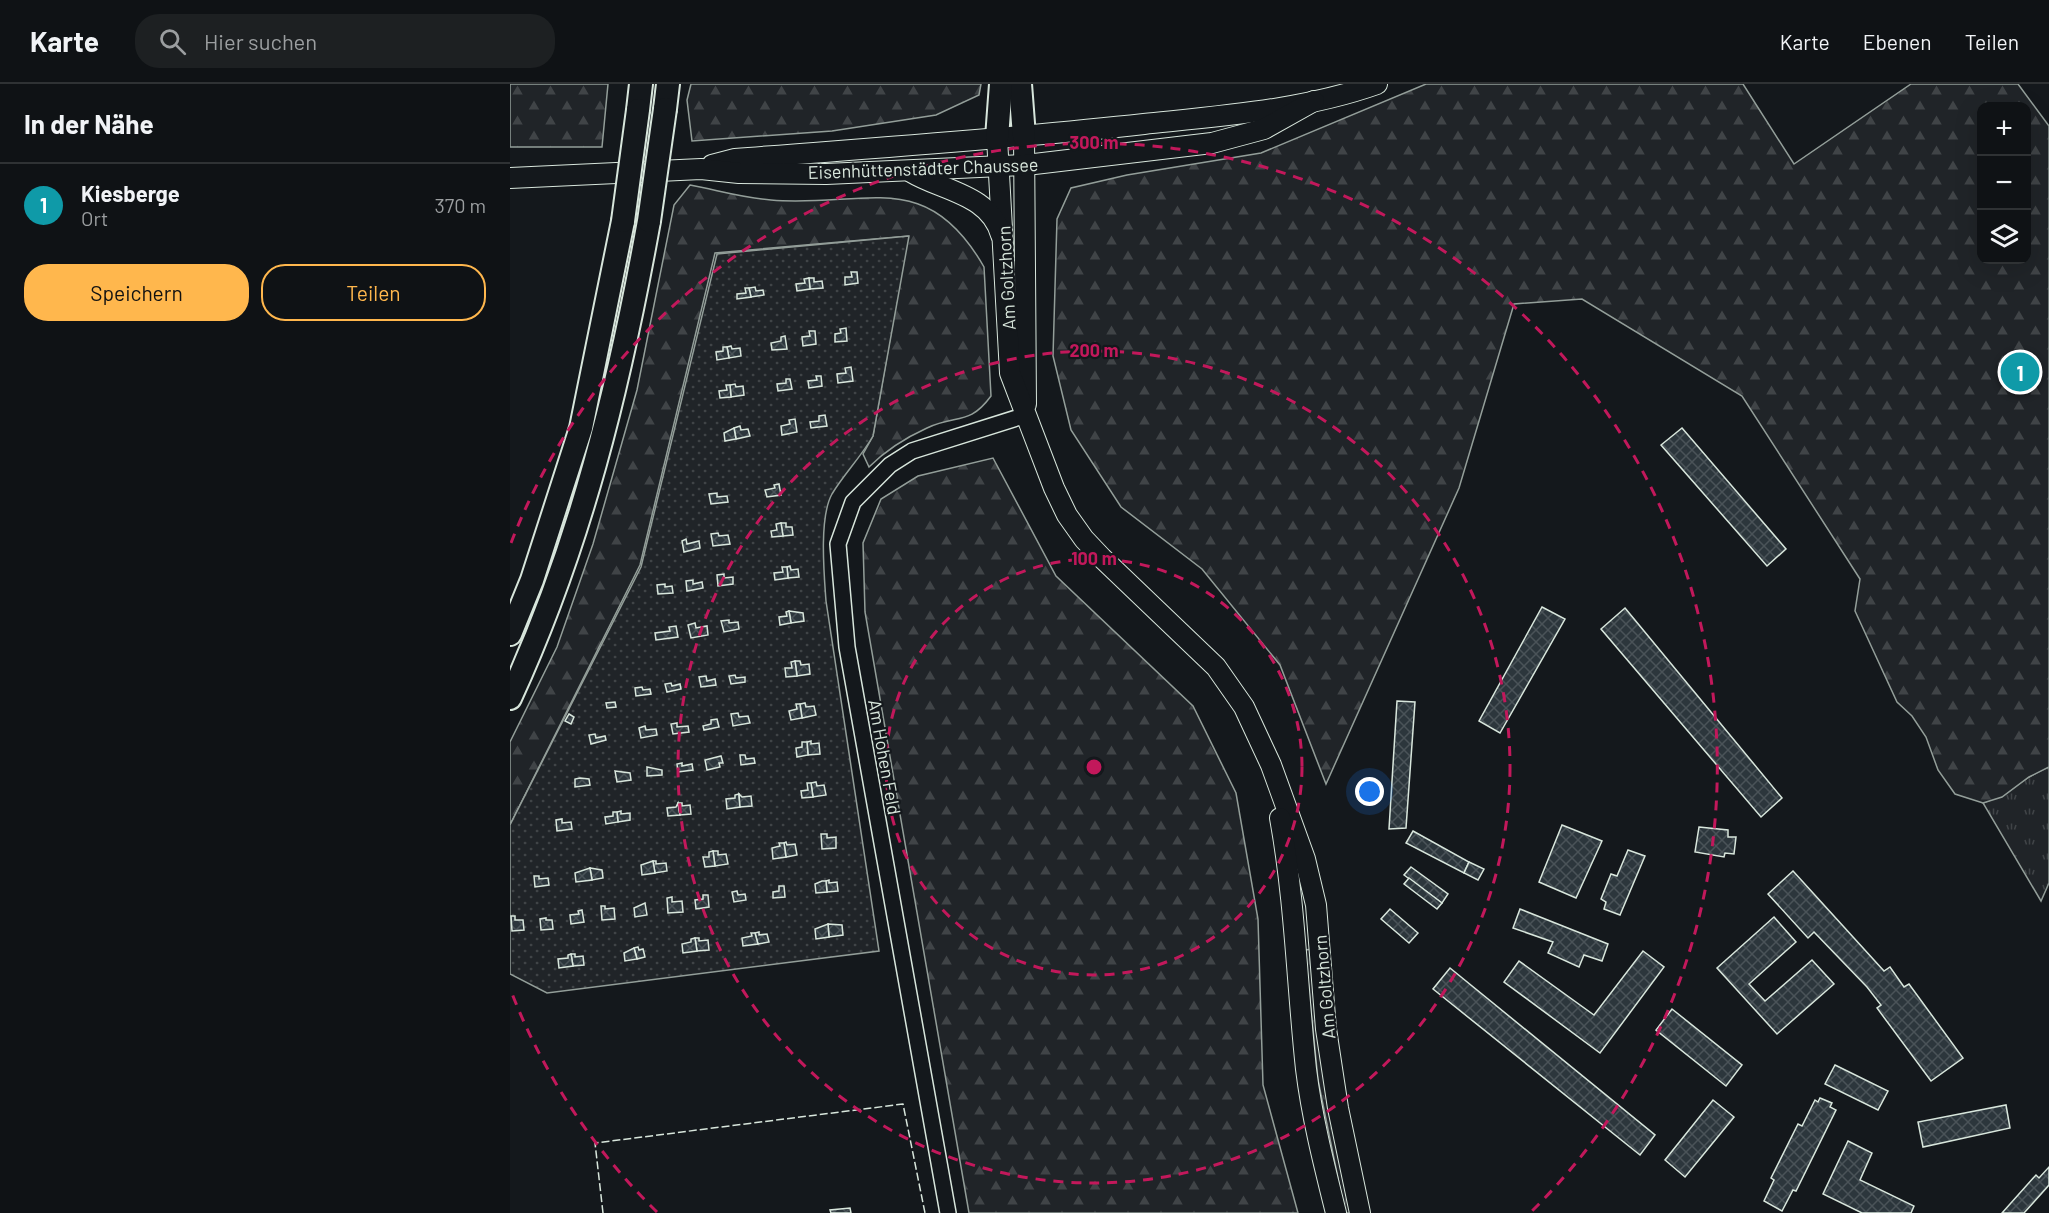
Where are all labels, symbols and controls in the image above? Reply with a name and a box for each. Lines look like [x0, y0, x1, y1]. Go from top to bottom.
search box [135, 14, 555, 68]
text: Karte [30, 24, 99, 58]
icon: search [156, 25, 189, 58]
text: Hier suchen [204, 28, 317, 54]
text: Karte [1780, 29, 1830, 54]
text: Ebenen [1863, 29, 1932, 54]
text: Teilen [1965, 29, 2019, 54]
map controls [1977, 102, 2031, 264]
button: + [1977, 102, 2031, 156]
text: In der Nähe [24, 108, 154, 139]
text: 300 m [1070, 131, 1118, 153]
street label: Eisenhüttenstädter Chaussee [807, 153, 1039, 183]
button: − [1977, 156, 2031, 210]
text: Kiesberge [81, 180, 180, 206]
text: 1 [40, 193, 47, 217]
text: 370 m [434, 193, 486, 217]
text: Ort [81, 206, 108, 230]
button: layers [1977, 210, 2031, 264]
street label: Am Goltzhorn [992, 225, 1020, 331]
button: Speichern [24, 264, 249, 321]
button: Teilen [261, 264, 486, 321]
text: 200 m [1069, 339, 1119, 361]
pin: 1 [2000, 350, 2040, 394]
text: 100 m [1071, 547, 1117, 569]
street label: Am Hohen Feld [864, 698, 906, 816]
centre of rings [1084, 757, 1104, 777]
your location [1355, 777, 1384, 806]
street label: Am Goltzhorn [1308, 934, 1340, 1040]

